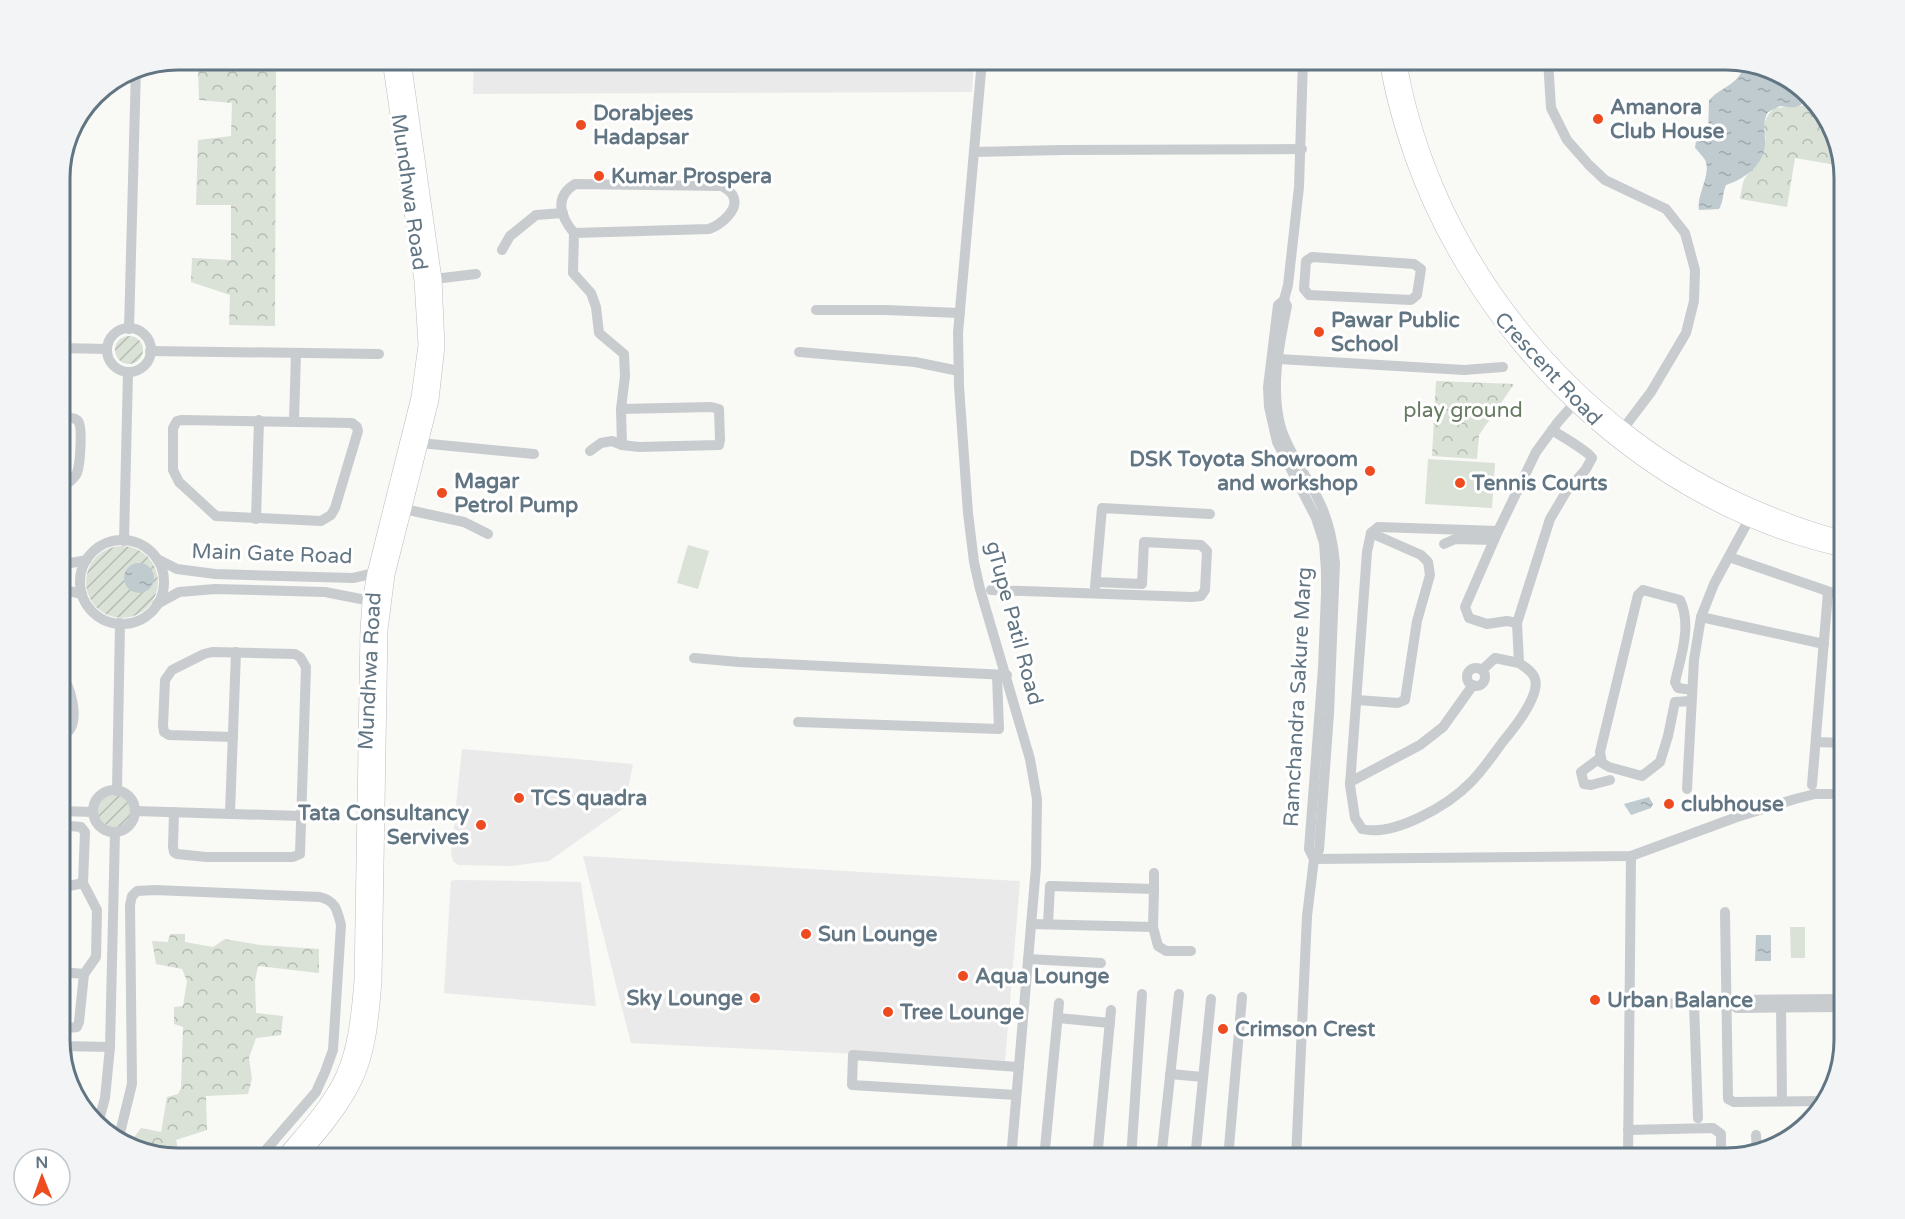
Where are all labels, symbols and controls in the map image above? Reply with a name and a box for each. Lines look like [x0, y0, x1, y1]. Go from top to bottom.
place label: Amanora Club House [1610, 95, 1725, 144]
place label: Dorabjees Hadapsar [593, 101, 693, 150]
street label: Mundhwa Road [386, 112, 432, 272]
marker: Amanora Club House [1591, 112, 1605, 126]
marker: Dorabjees Hadapsar [574, 118, 588, 132]
place label: Kumar Prospera [611, 164, 772, 189]
marker: Kumar Prospera [592, 169, 606, 183]
street label: Crescent Road [1489, 307, 1607, 431]
place label: Pawar Public School [1331, 308, 1460, 357]
marker: Pawar Public School [1312, 325, 1326, 339]
park label: play ground [1403, 398, 1523, 423]
place label: DSK Toyota Showroom and workshop [1129, 447, 1358, 496]
marker: DSK Toyota Showroom and workshop [1363, 464, 1377, 478]
place label: Magar Petrol Pump [454, 469, 578, 518]
place label: Tennis Courts [1471, 471, 1608, 496]
marker: Tennis Courts [1453, 476, 1467, 490]
marker: Magar Petrol Pump [435, 486, 449, 500]
street label: gTupe Patil Road [980, 538, 1048, 708]
street label: Main Gate Road [191, 539, 353, 569]
street label: Ramchandra Sakure Marg [1279, 566, 1317, 828]
street label: Mundhwa Road [353, 591, 387, 751]
place label: TCS quadra [530, 786, 647, 811]
marker: TCS quadra [512, 791, 526, 805]
place label: clubhouse [1681, 792, 1784, 817]
marker: clubhouse [1662, 797, 1676, 811]
place label: Tata Consultancy Servives [297, 801, 470, 850]
marker: Tata Consultancy Servives [474, 818, 488, 832]
place label: Sun Lounge [818, 922, 937, 947]
marker: Sun Lounge [799, 927, 813, 941]
place label: Aqua Lounge [975, 964, 1109, 989]
marker: Aqua Lounge [956, 969, 970, 983]
place label: Sky Lounge [626, 986, 743, 1011]
place label: Urban Balance [1607, 988, 1753, 1013]
marker: Sky Lounge [748, 991, 762, 1005]
marker: Urban Balance [1588, 993, 1602, 1007]
place label: Tree Lounge [899, 1000, 1024, 1025]
marker: Tree Lounge [881, 1005, 895, 1019]
place label: Crimson Crest [1235, 1017, 1375, 1042]
marker: Crimson Crest [1216, 1022, 1230, 1036]
north arrow [12, 1147, 72, 1207]
text: N [35, 1153, 48, 1173]

